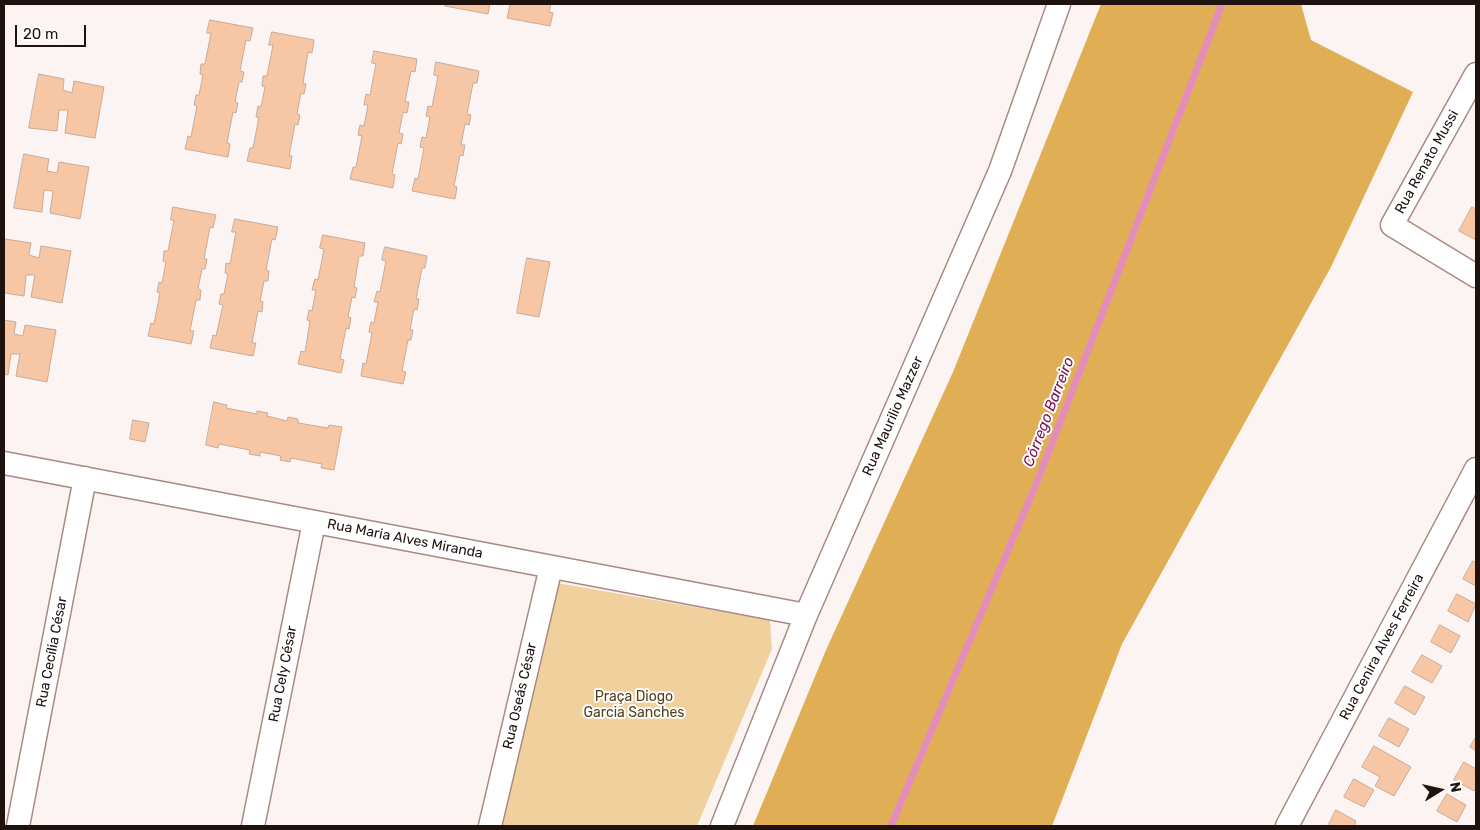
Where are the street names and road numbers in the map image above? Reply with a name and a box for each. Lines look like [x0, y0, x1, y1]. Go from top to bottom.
street label: Rua Renato Mussi [1392, 107, 1462, 217]
street label: Rua Maurilio Mazzer [859, 354, 927, 478]
street label: Rua Maria Alves Miranda [326, 516, 484, 562]
street label: Rua Cenira Alves Ferreira [1336, 571, 1428, 723]
street label: Rua Cecília César [33, 595, 71, 709]
street label: Rua Cely César [265, 624, 301, 724]
street label: Rua Oseás César [500, 641, 540, 751]

